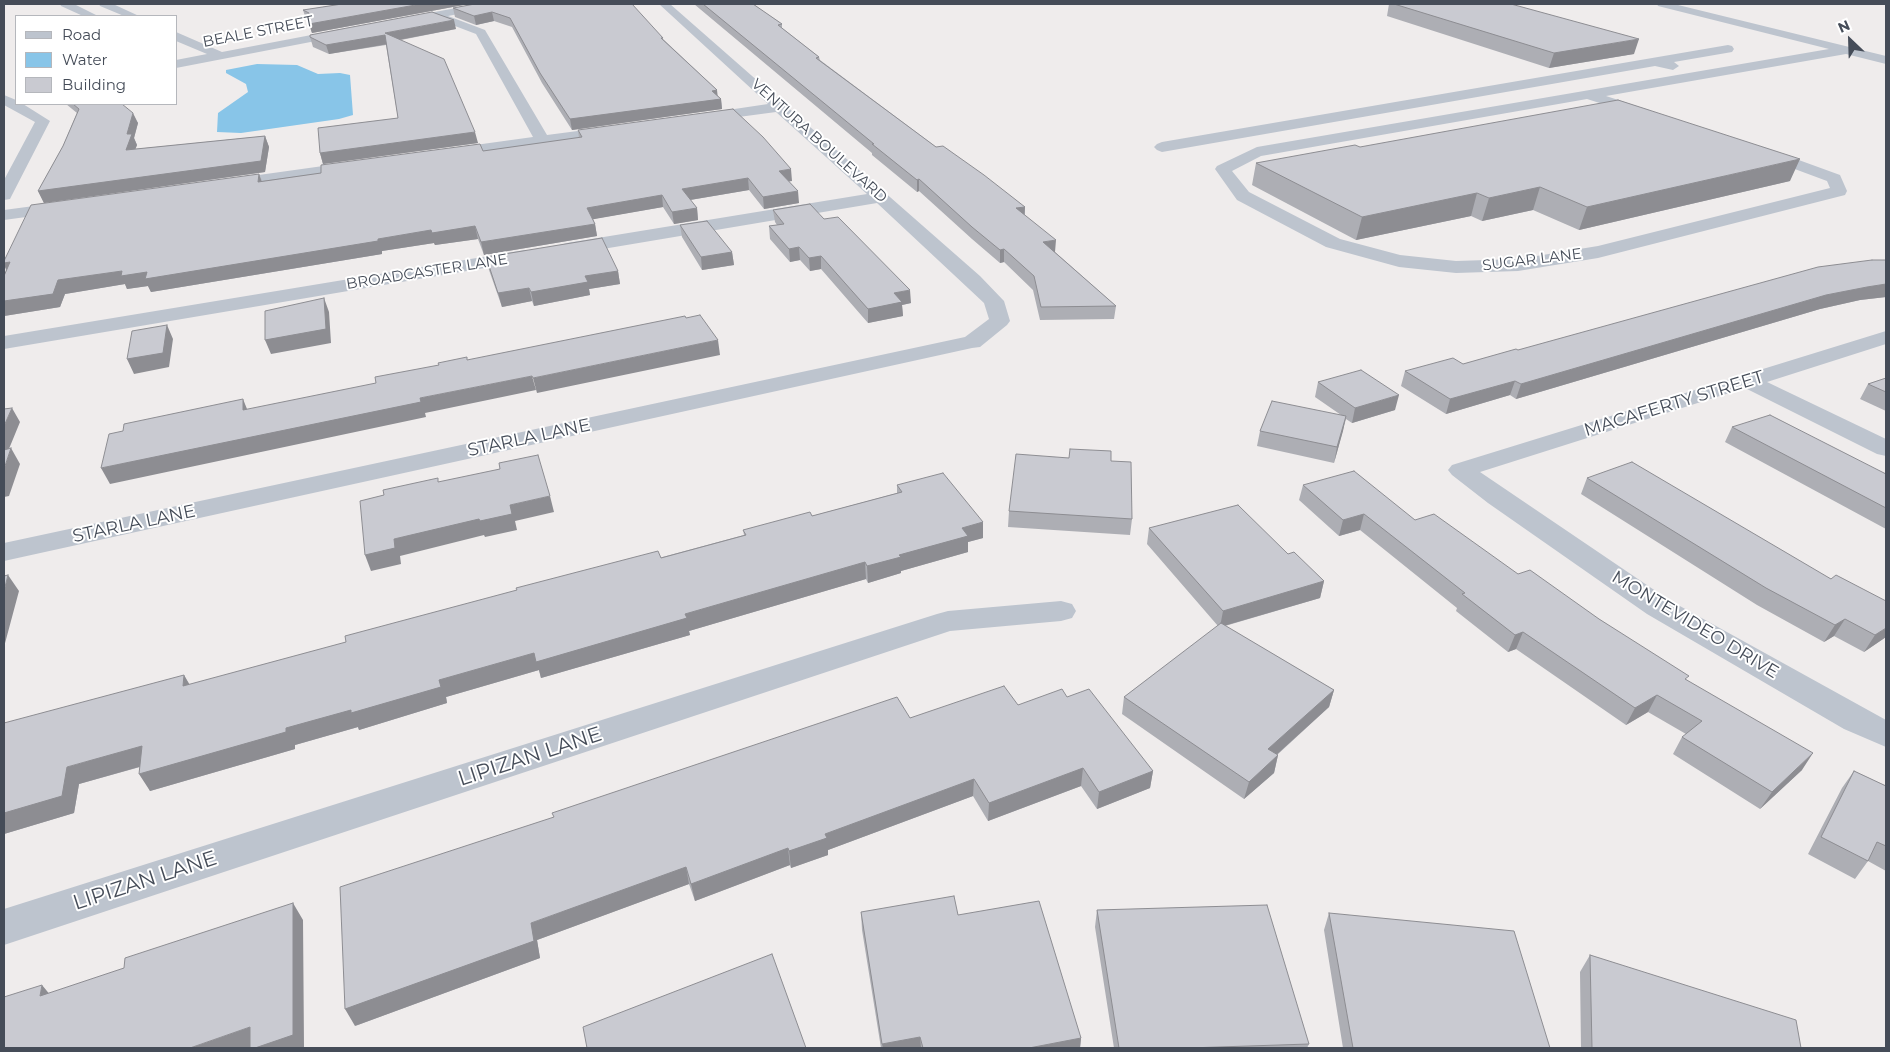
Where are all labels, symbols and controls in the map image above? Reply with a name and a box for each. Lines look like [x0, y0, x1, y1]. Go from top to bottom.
street label: BEALE STREET [201, 12, 315, 52]
legend [15, 15, 178, 105]
north arrow [1825, 15, 1875, 65]
text: N [1835, 16, 1853, 37]
text: Road [62, 25, 101, 44]
text: Water [62, 50, 108, 69]
text: Building [62, 75, 126, 94]
street label: VENTURA BOULEVARD [747, 75, 891, 207]
street label: SUGAR LANE [1481, 245, 1583, 275]
street label: BROADCASTER LANE [345, 250, 509, 294]
street label: MACAFERTY STREET [1582, 366, 1766, 442]
street label: STARLA LANE [466, 414, 592, 462]
street label: STARLA LANE [71, 500, 197, 548]
street label: MONTEVIDEO DRIVE [1608, 567, 1782, 683]
street label: LIPIZAN LANE [455, 722, 605, 792]
street label: LIPIZAN LANE [70, 846, 220, 916]

